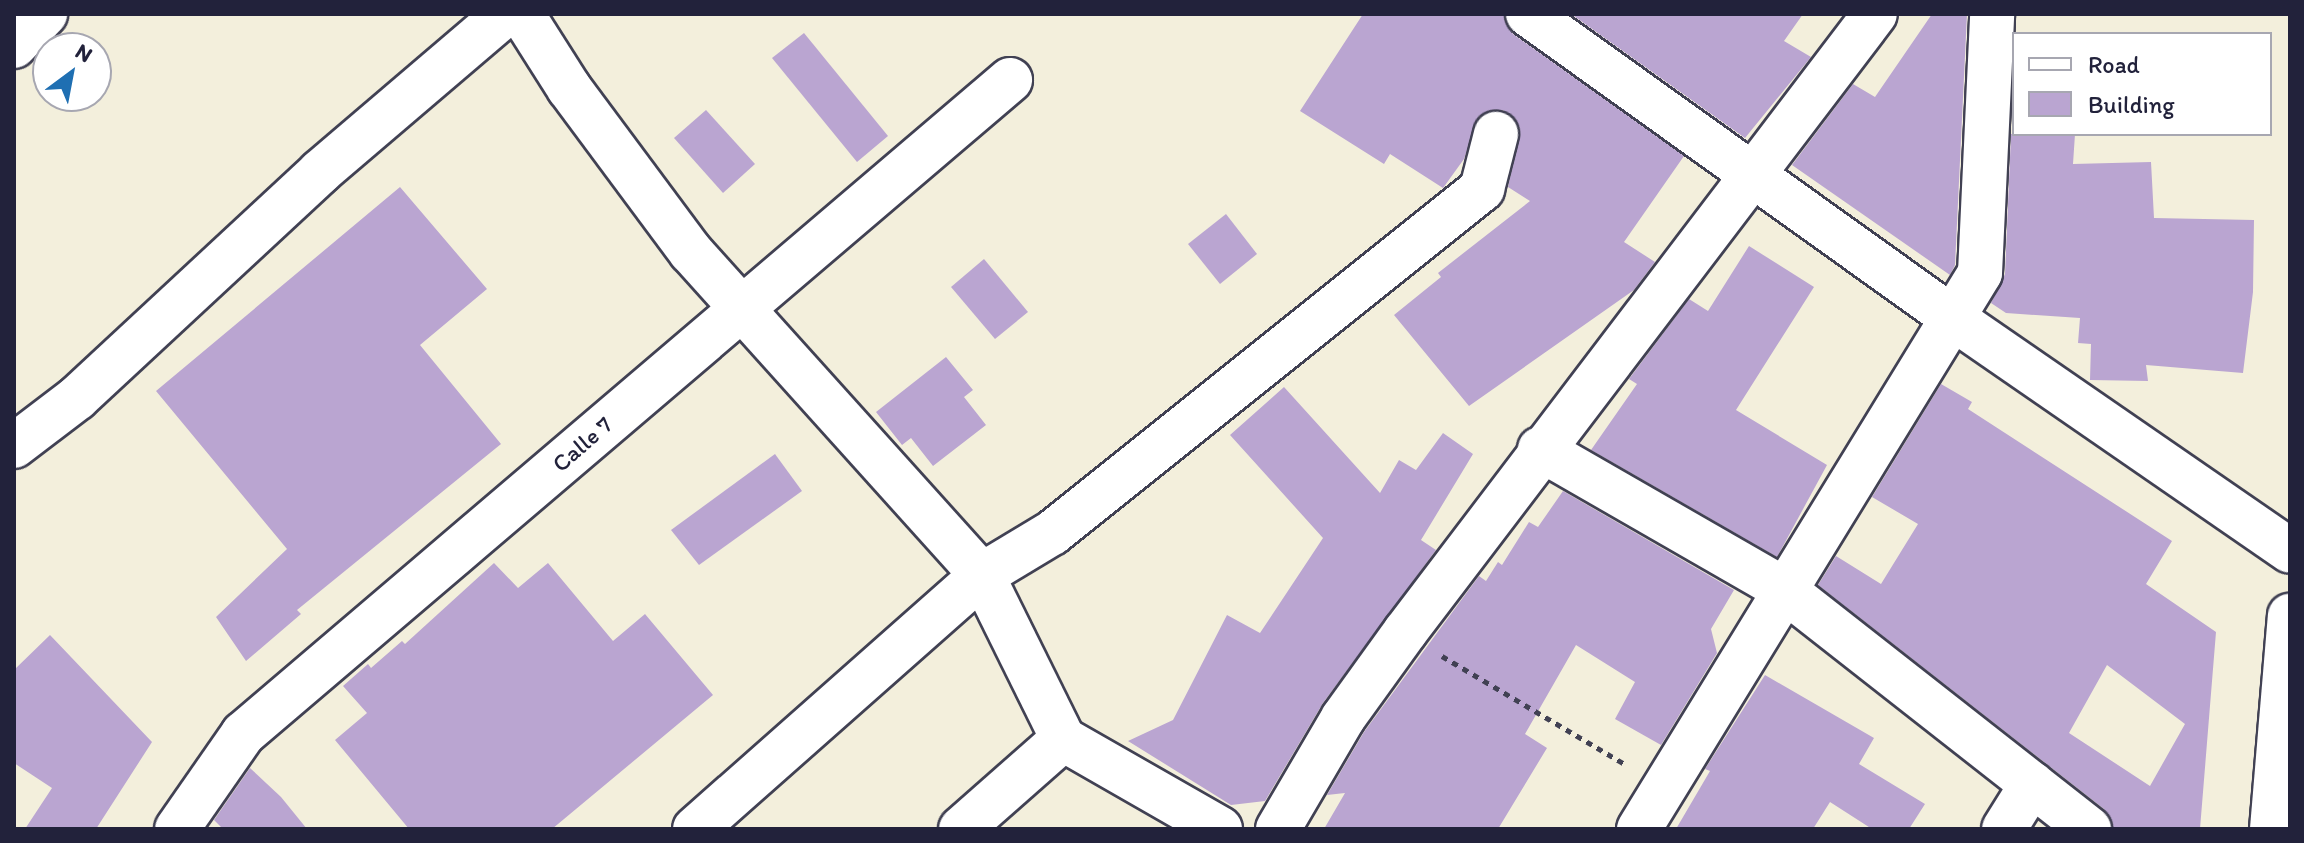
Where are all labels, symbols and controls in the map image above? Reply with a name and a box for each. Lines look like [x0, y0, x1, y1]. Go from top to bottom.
north arrow [32, 32, 112, 112]
legend [2012, 32, 2272, 136]
text: N [70, 38, 97, 68]
text: Road [2088, 50, 2140, 79]
text: Building [2088, 90, 2175, 119]
street label: Calle 7 [546, 410, 618, 478]

